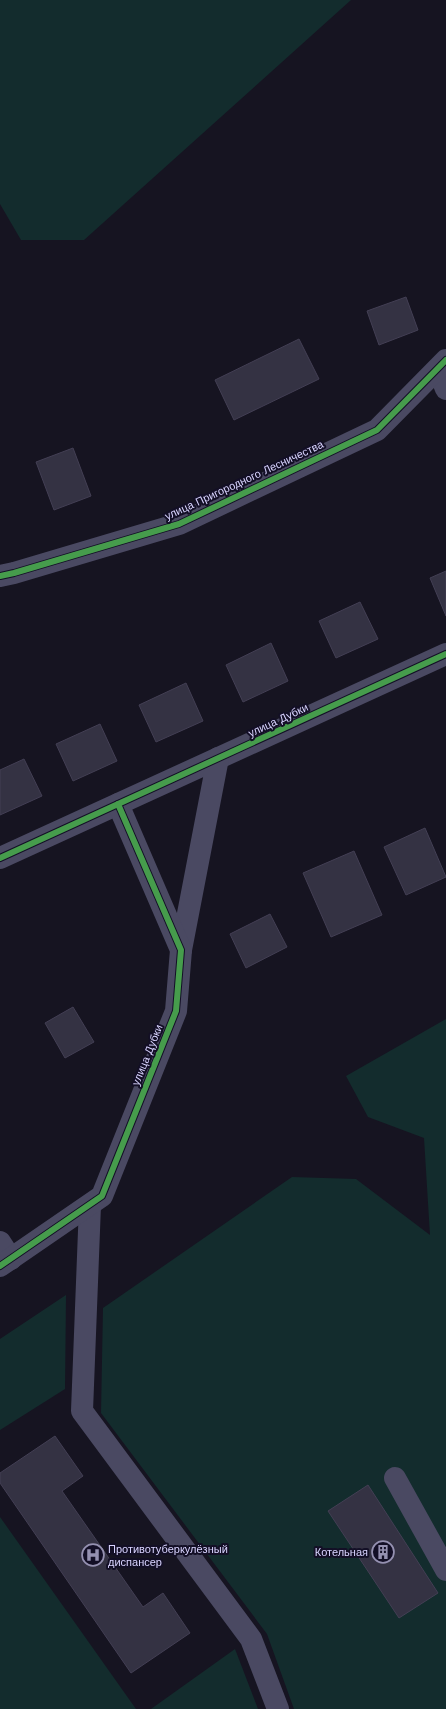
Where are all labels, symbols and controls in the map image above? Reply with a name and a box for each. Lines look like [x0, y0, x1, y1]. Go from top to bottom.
street label: улица Пригородного Лесничества [163, 438, 326, 523]
street label: улица Дубки [246, 701, 310, 740]
street label: улица Дубки [129, 1023, 166, 1088]
building icon: Котельная [370, 1539, 396, 1565]
hospital icon: Противотуберкулёзный диспансер [80, 1542, 106, 1568]
place label: Противотуберкулёзный диспансер [108, 1543, 228, 1569]
place label: Котельная [315, 1546, 368, 1559]

